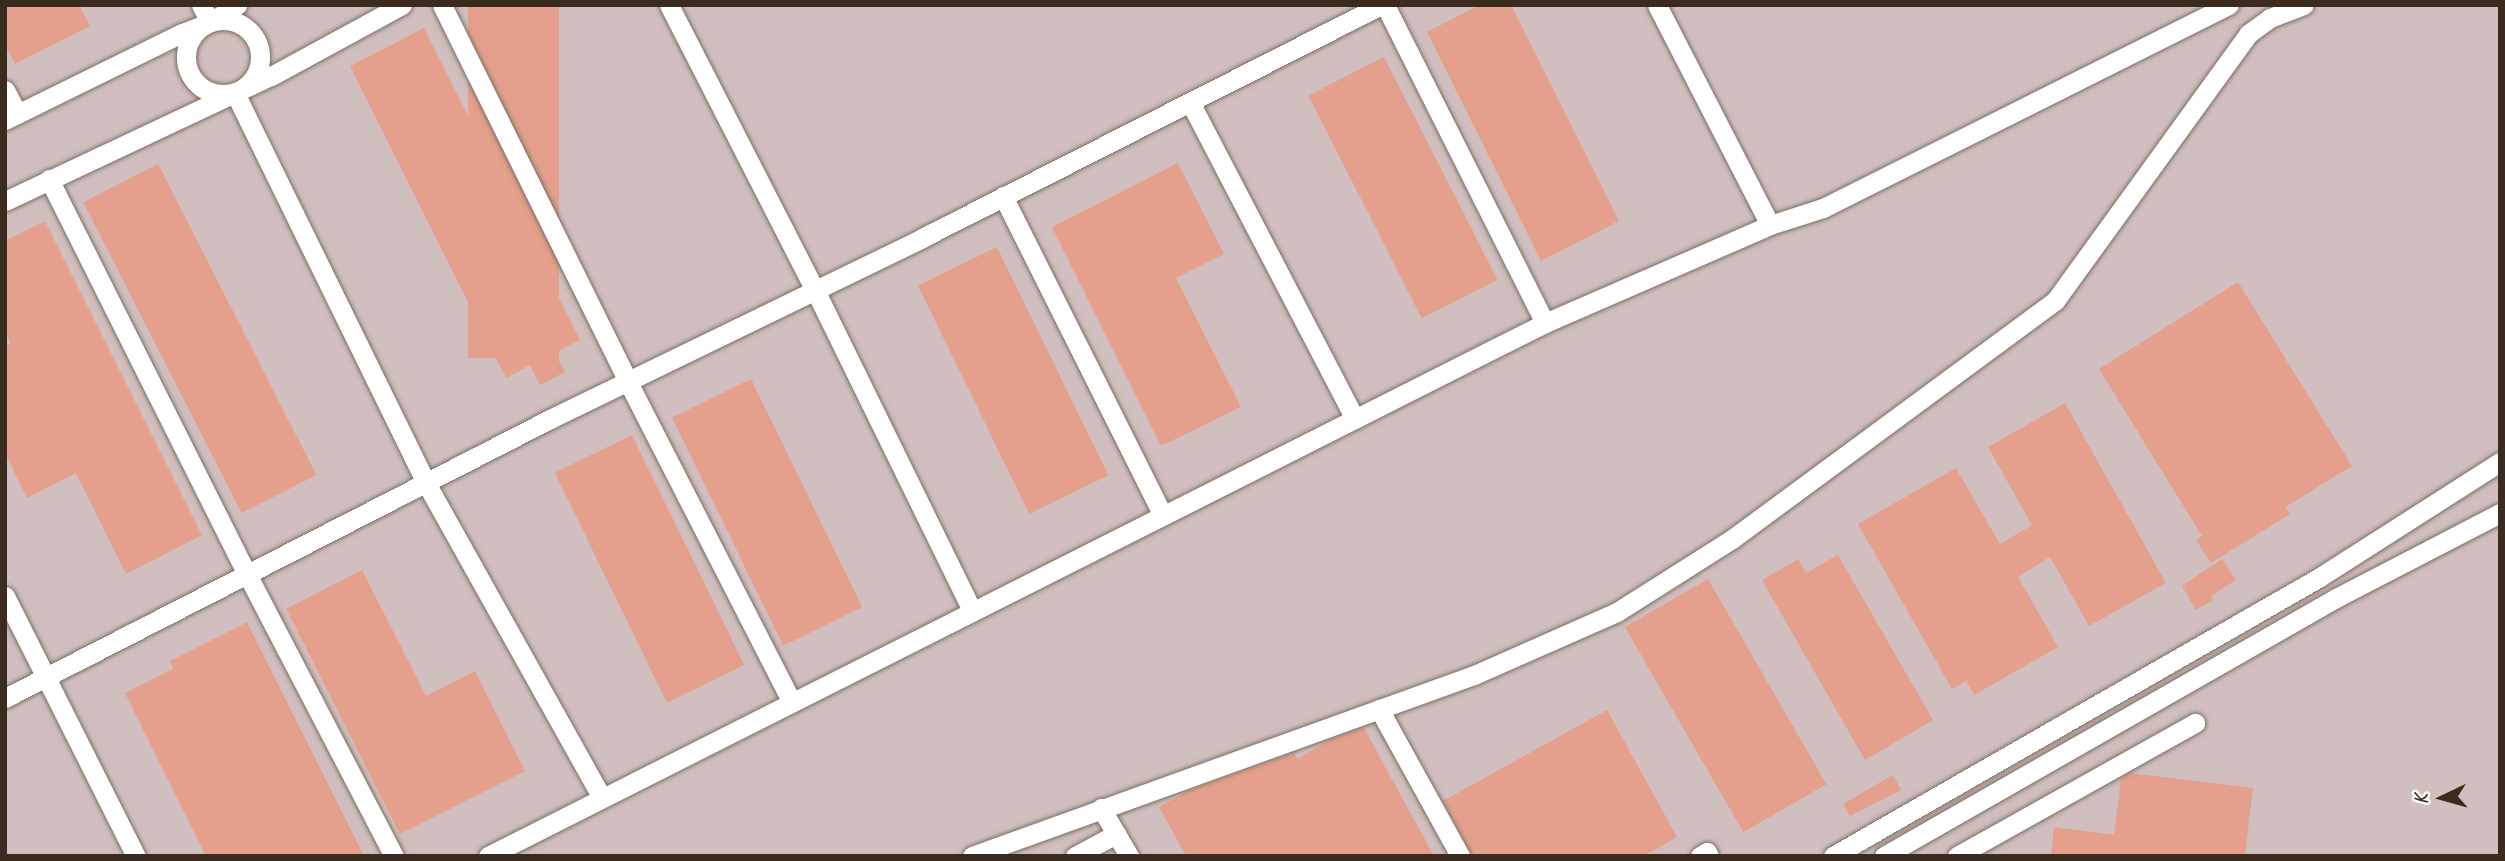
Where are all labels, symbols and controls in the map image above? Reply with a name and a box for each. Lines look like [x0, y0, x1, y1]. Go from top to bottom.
north arrow [2407, 763, 2477, 833]
text: K [2409, 794, 2433, 806]

